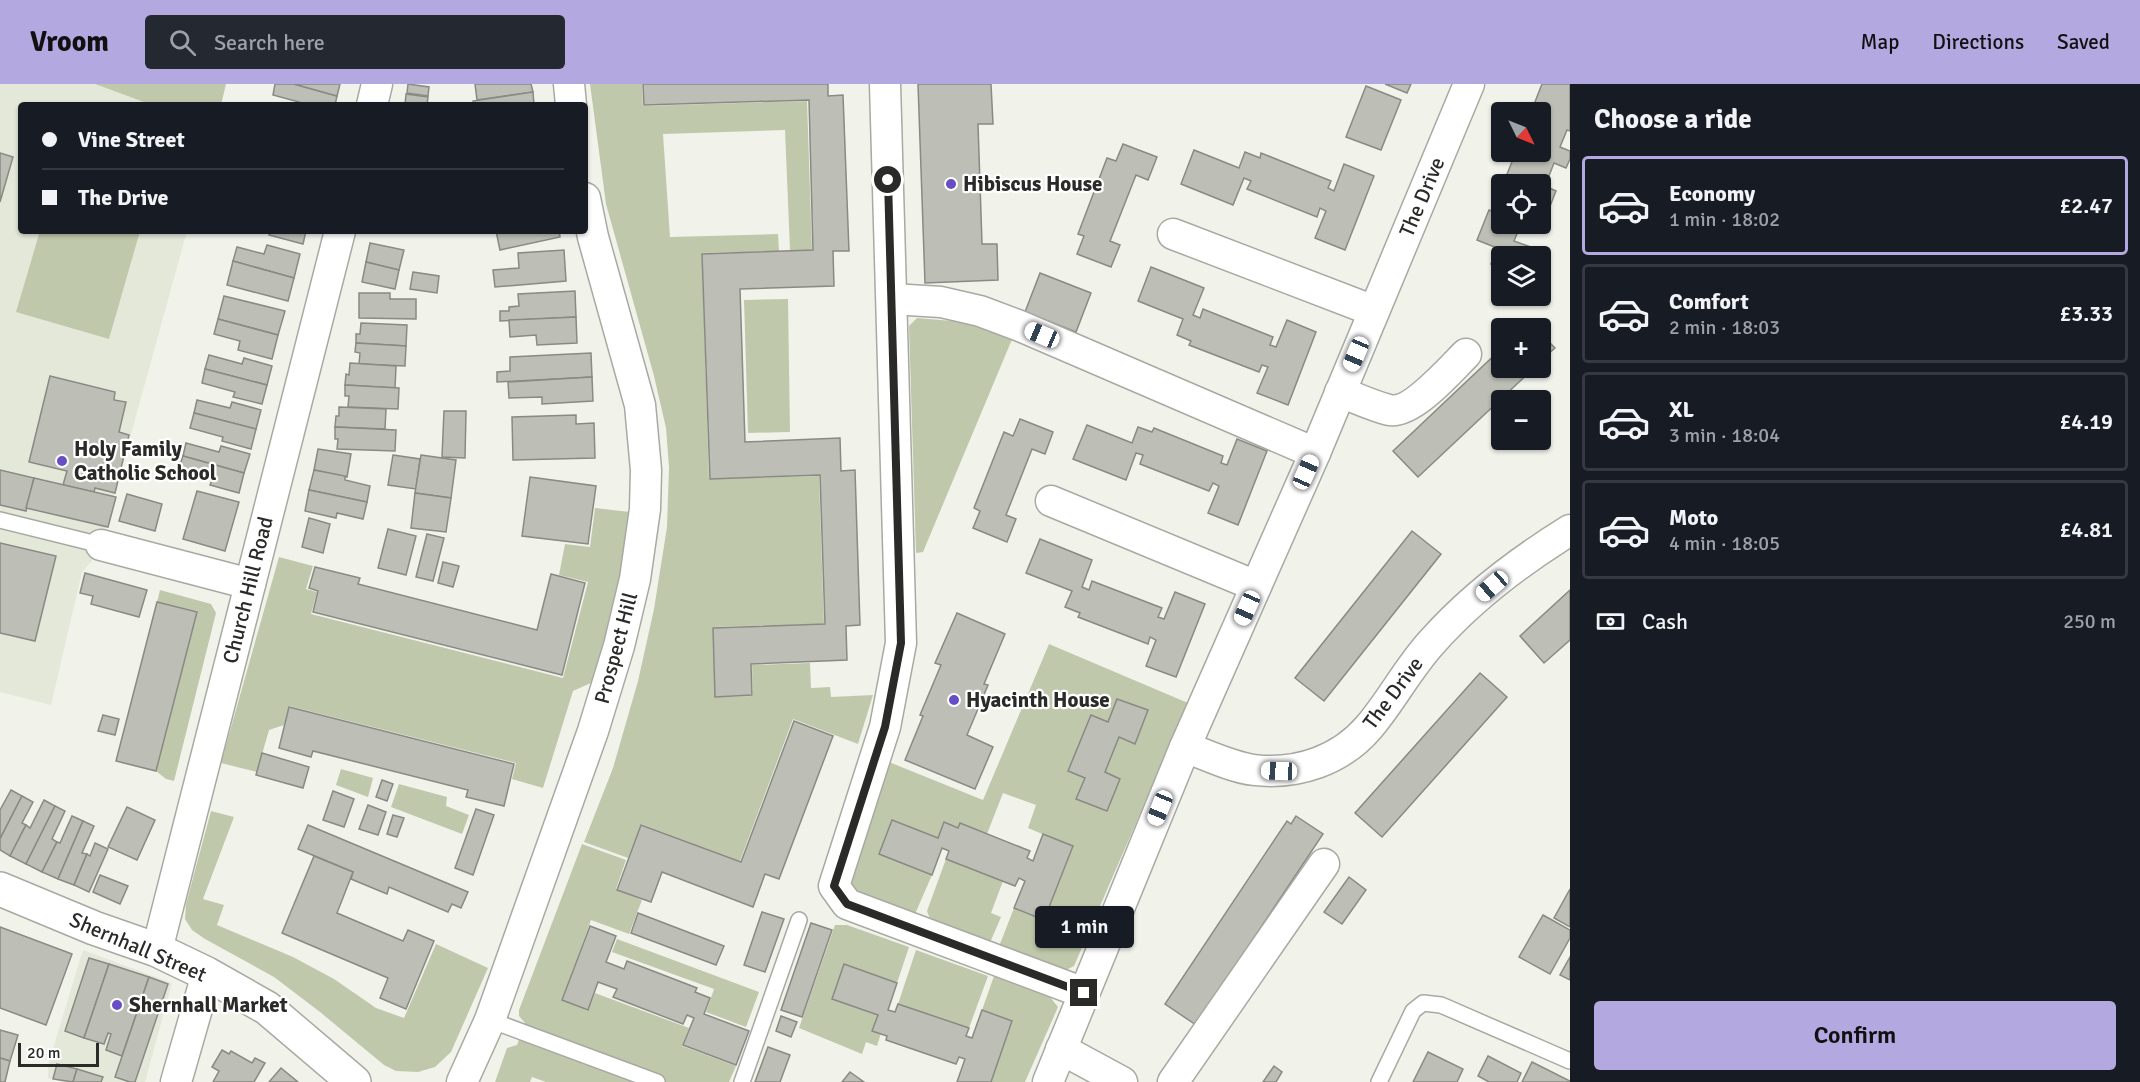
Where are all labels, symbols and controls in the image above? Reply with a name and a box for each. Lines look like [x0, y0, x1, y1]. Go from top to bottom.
search box [145, 15, 565, 69]
text: Vroom [30, 25, 109, 59]
icon: search [166, 26, 199, 59]
text: Search here [214, 29, 325, 56]
text: Map [1861, 29, 1899, 55]
text: Directions [1932, 29, 2024, 55]
text: Saved [2057, 29, 2110, 55]
north arrow [1491, 102, 1551, 162]
map controls [1491, 102, 1551, 450]
text: Choose a ride [1594, 103, 1752, 136]
text: Vine Street [78, 126, 185, 153]
street label: The Drive [1394, 153, 1450, 241]
route start [874, 166, 901, 193]
place label: Hibiscus House [963, 171, 1103, 197]
button: locate [1491, 174, 1551, 234]
marker: Hibiscus House [944, 177, 958, 191]
icon: car [1597, 179, 1651, 233]
text: Economy [1669, 180, 1755, 207]
text: The Drive [78, 184, 168, 211]
text: £2.47 [2059, 192, 2113, 219]
text: 1 min · 18:02 [1669, 207, 1780, 232]
button: layers [1491, 246, 1551, 306]
icon: car [1597, 287, 1651, 341]
text: Comfort [1669, 288, 1749, 315]
text: £3.33 [2059, 300, 2113, 327]
text: 2 min · 18:03 [1669, 315, 1780, 340]
button: + [1491, 318, 1551, 378]
car [1022, 320, 1062, 350]
car [1341, 334, 1371, 374]
button: − [1491, 390, 1551, 450]
icon: car [1597, 395, 1651, 449]
text: XL [1669, 396, 1694, 423]
text: £4.19 [2059, 408, 2113, 435]
text: 3 min · 18:04 [1669, 423, 1780, 448]
place label: Holy Family Catholic School [74, 436, 217, 486]
car [1290, 452, 1322, 492]
marker: Holy Family Catholic School [55, 454, 69, 468]
icon: car [1597, 503, 1651, 557]
text: Moto [1669, 504, 1718, 531]
street label: Church Hill Road [217, 514, 279, 666]
text: £4.81 [2059, 516, 2113, 543]
text: 4 min · 18:05 [1669, 531, 1780, 556]
car [1473, 567, 1511, 605]
car [1231, 588, 1263, 628]
street label: Prospect Hill [589, 589, 643, 707]
icon: cash [1594, 605, 1627, 638]
text: Cash [1642, 608, 1688, 635]
text: 250 m [2063, 609, 2116, 634]
street label: The Drive [1357, 652, 1429, 734]
place label: Hyacinth House [966, 687, 1110, 713]
marker: Hyacinth House [947, 693, 961, 707]
car [1261, 761, 1297, 781]
car [1145, 788, 1175, 828]
street label: Shernhall Street [66, 906, 210, 988]
callout: 1 min [1034, 906, 1134, 948]
text: 1 min [1061, 914, 1108, 939]
route end [1070, 979, 1097, 1006]
place label: Shernhall Market [129, 992, 288, 1018]
marker: Shernhall Market [110, 998, 124, 1012]
button: Confirm [1594, 1001, 2116, 1070]
scale bar [18, 1040, 99, 1068]
text: 20 m [27, 1043, 61, 1063]

